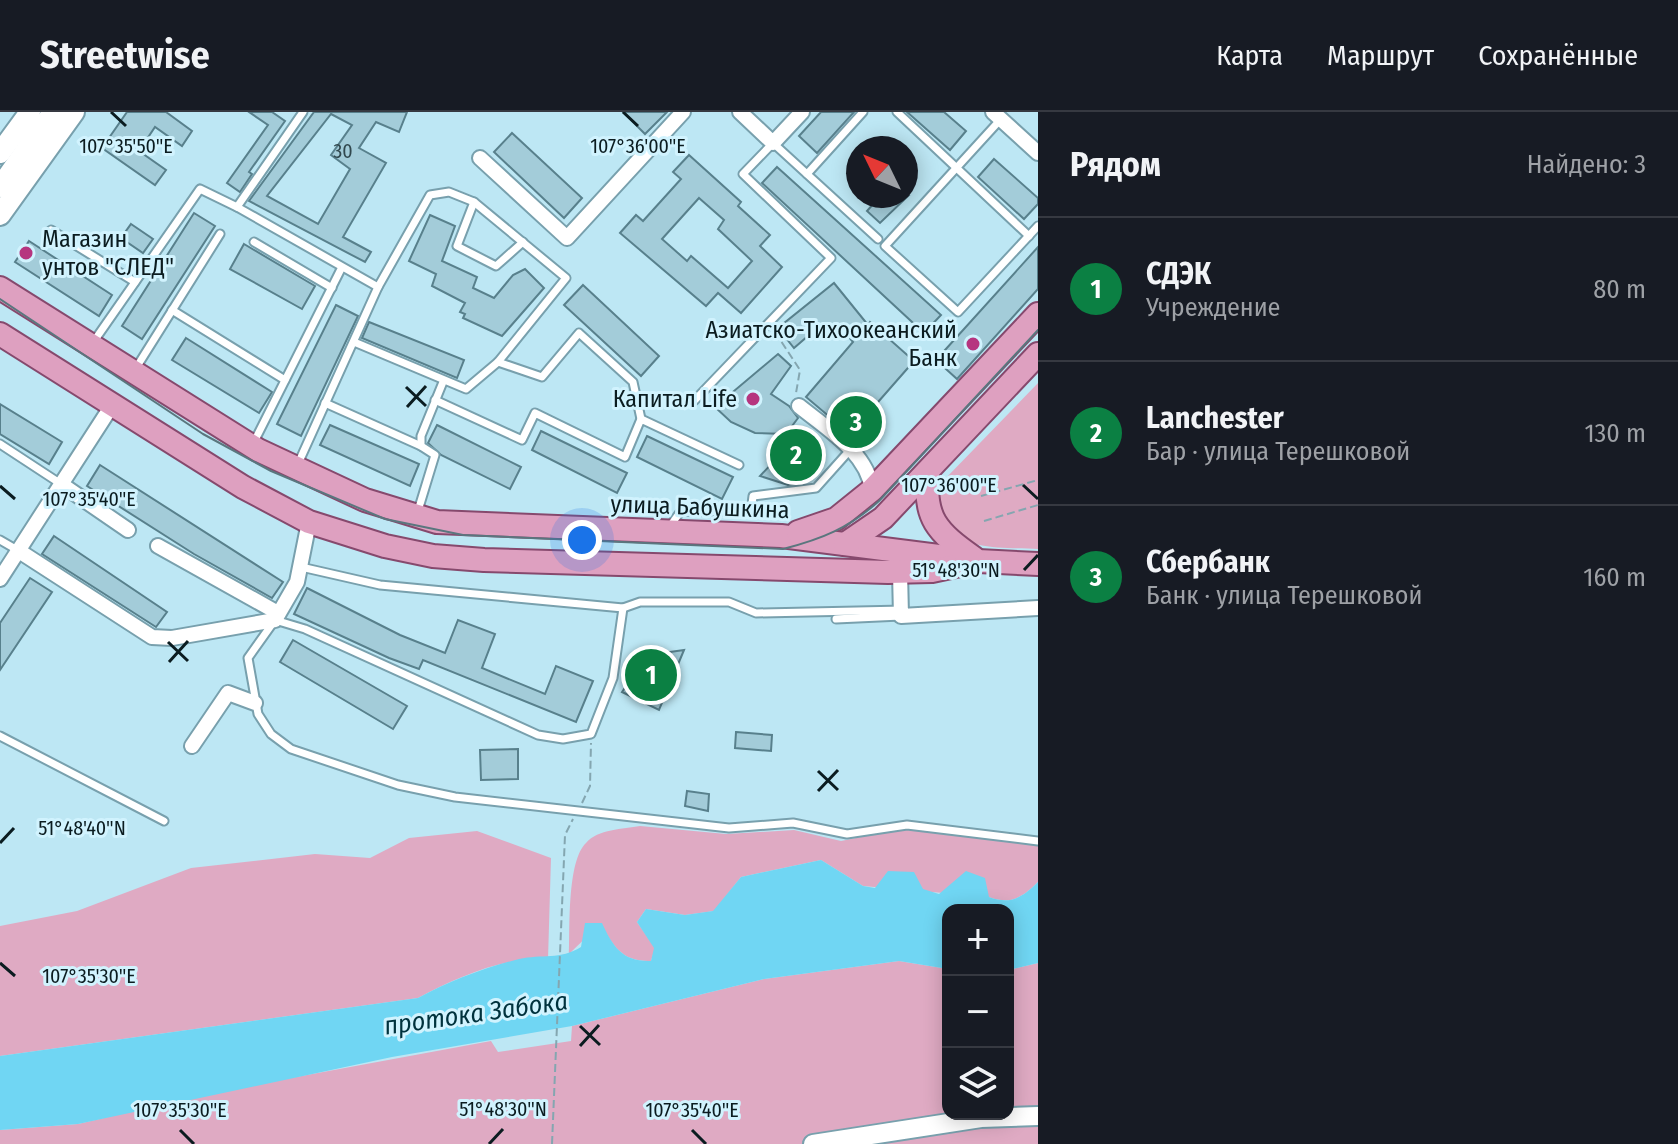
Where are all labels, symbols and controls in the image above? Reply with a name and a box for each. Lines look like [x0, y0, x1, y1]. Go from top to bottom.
text: Streetwise [40, 32, 210, 78]
text: Карта [1216, 39, 1283, 72]
text: Маршрут [1327, 39, 1434, 72]
text: Сохранённые [1478, 39, 1638, 72]
text: 107°35'50"E [79, 134, 173, 158]
text: 107°36'00"E [590, 134, 686, 158]
north arrow [846, 136, 918, 208]
house number: 30 [333, 139, 353, 163]
text: Рядом [1070, 144, 1161, 185]
text: Найдено: 3 [1527, 149, 1646, 180]
place label: Магазин унтов "СЛЕД" [42, 225, 174, 281]
marker: Магазин унтов "СЛЕД" [17, 244, 35, 262]
text: СДЭК [1146, 256, 1211, 292]
text: 1 [1091, 274, 1102, 305]
text: 80 m [1593, 274, 1646, 305]
text: Учреждение [1146, 292, 1280, 323]
place label: Азиатско-Тихоокеанский Банк [705, 316, 958, 372]
marker: Азиатско-Тихоокеанский Банк [964, 335, 982, 353]
place label: Капитал Life [613, 385, 737, 413]
marker: Капитал Life [744, 390, 762, 408]
pin: 3 [830, 392, 882, 452]
text: Lanchester [1146, 400, 1284, 436]
text: 2 [1090, 418, 1102, 449]
text: 130 m [1584, 418, 1646, 449]
pin: 2 [770, 425, 822, 485]
text: Бар · улица Терешковой [1146, 436, 1410, 467]
text: 107°36'00"E [901, 473, 997, 497]
text: 107°35'40"E [42, 487, 136, 511]
street label: улица Бабушкина [610, 490, 790, 524]
your location [562, 520, 602, 560]
text: Сбербанк [1146, 544, 1270, 580]
text: 51°48'30"N [912, 558, 1000, 582]
text: 3 [1090, 562, 1102, 593]
text: 160 m [1583, 562, 1646, 593]
text: Банк · улица Терешковой [1146, 580, 1422, 611]
pin: 1 [625, 645, 677, 705]
text: 51°48'40"N [38, 816, 126, 840]
map controls [942, 904, 1014, 1120]
button: + [942, 904, 1014, 976]
text: 107°35'30"E [42, 964, 136, 988]
button: − [942, 976, 1014, 1048]
water label: протока Забока [382, 985, 570, 1042]
button: layers [942, 1048, 1014, 1120]
text: 51°48'30"N [459, 1097, 547, 1121]
text: 107°35'30"E [133, 1098, 227, 1122]
text: 107°35'40"E [645, 1098, 739, 1122]

